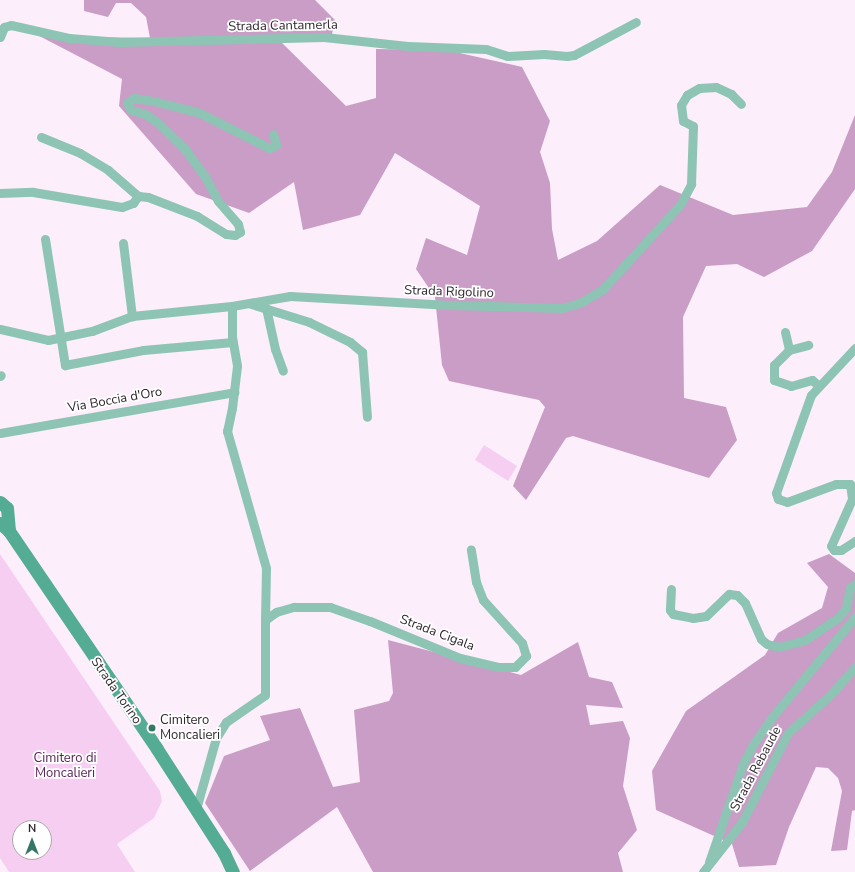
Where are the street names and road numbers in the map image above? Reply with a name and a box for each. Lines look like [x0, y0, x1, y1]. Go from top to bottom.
street label: Strada Cantamerla [228, 17, 338, 35]
street label: Strada Rigolino [404, 283, 494, 301]
street label: Via Boccia d'Oro [67, 384, 163, 416]
street label: Strada Cigala [397, 612, 477, 654]
street label: Strada Torino [87, 655, 145, 727]
street label: Strada Rebaude [727, 724, 785, 814]

